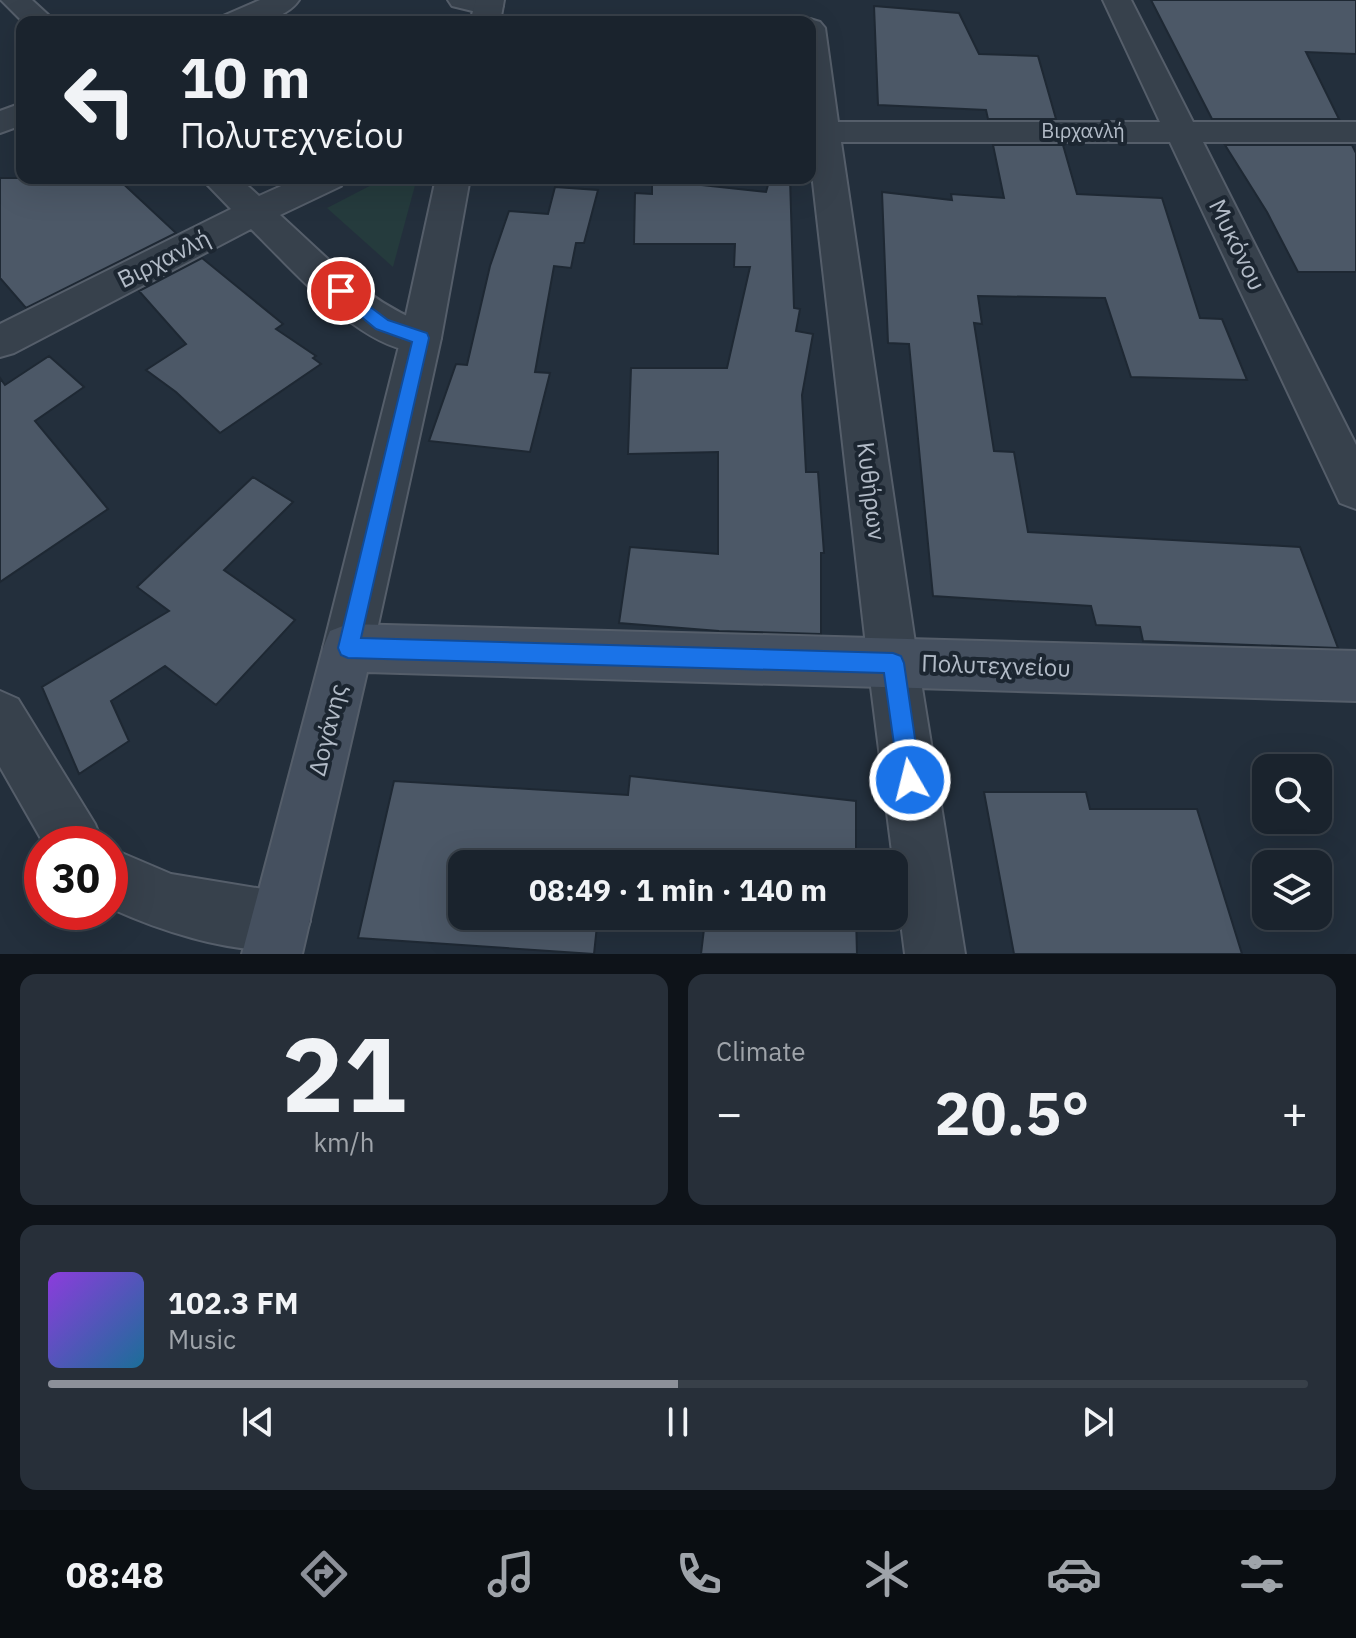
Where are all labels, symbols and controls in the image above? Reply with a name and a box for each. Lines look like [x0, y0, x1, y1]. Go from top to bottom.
text: 10 m [180, 41, 310, 113]
icon: left [48, 48, 152, 152]
text: Πολυτεχνείου [180, 111, 405, 158]
street label: Βιρχανλή [1041, 117, 1125, 144]
street label: Μυκόνου [1202, 193, 1274, 296]
street label: Βιρχανλή [112, 221, 215, 295]
pin [307, 257, 375, 325]
icon: arrive [319, 269, 363, 313]
street label: Κυθήρων [850, 440, 894, 542]
street label: Πολυτεχνείου [921, 646, 1071, 684]
street label: Δογάνης [300, 680, 354, 779]
position arrow [868, 738, 952, 822]
map controls [1252, 754, 1332, 930]
button: search [1252, 754, 1332, 834]
speed limit sign: 30 [24, 826, 128, 930]
button: layers [1252, 850, 1332, 930]
text: 08:49 · 1 min · 140 m [529, 870, 827, 909]
text: 21 [282, 1005, 406, 1141]
text: Climate [716, 1034, 806, 1068]
text: 20.5° [935, 1073, 1089, 1152]
text: − [716, 1084, 742, 1141]
text: + [1282, 1084, 1308, 1141]
text: km/h [313, 1125, 375, 1159]
text: 102.3 FM [168, 1283, 299, 1322]
text: Music [168, 1322, 236, 1356]
icon: previous [236, 1400, 280, 1444]
icon: pause [656, 1400, 700, 1444]
icon: next [1076, 1400, 1120, 1444]
icon: directions [296, 1546, 352, 1602]
icon: music [483, 1546, 539, 1602]
icon: phone [671, 1546, 727, 1602]
icon: climate [859, 1546, 915, 1602]
icon: car [1046, 1546, 1102, 1602]
icon: filters [1234, 1546, 1290, 1602]
text: 08:48 [66, 1551, 164, 1598]

